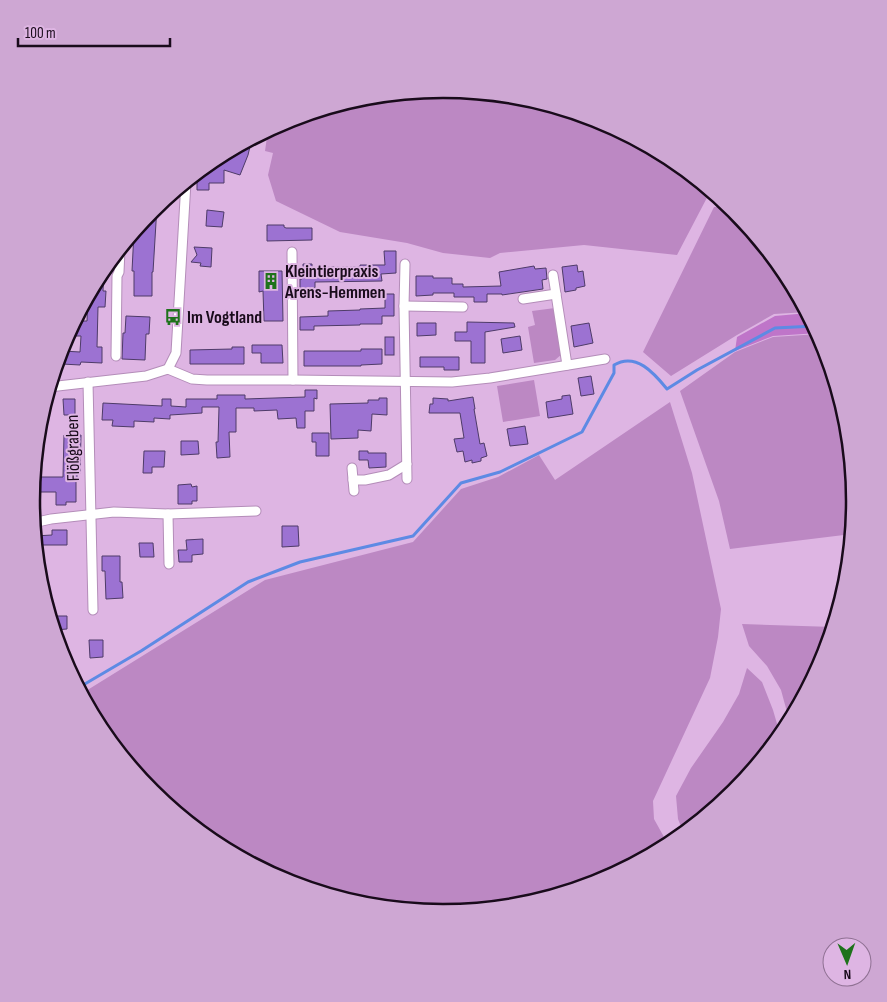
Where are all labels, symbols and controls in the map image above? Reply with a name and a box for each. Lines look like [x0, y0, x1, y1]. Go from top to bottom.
scale bar [18, 15, 170, 47]
text: 100 m [25, 24, 56, 43]
place label: Kleintierpraxis Arens-Hemmen [284, 261, 386, 303]
building icon: Kleintierpraxis Arens-Hemmen [261, 271, 281, 291]
bus stop icon: Im Vogtland [163, 307, 183, 327]
place label: Im Vogtland [187, 307, 262, 328]
street label: Flößgraben [62, 415, 84, 481]
north arrow [822, 937, 872, 987]
text: N [843, 966, 851, 983]

